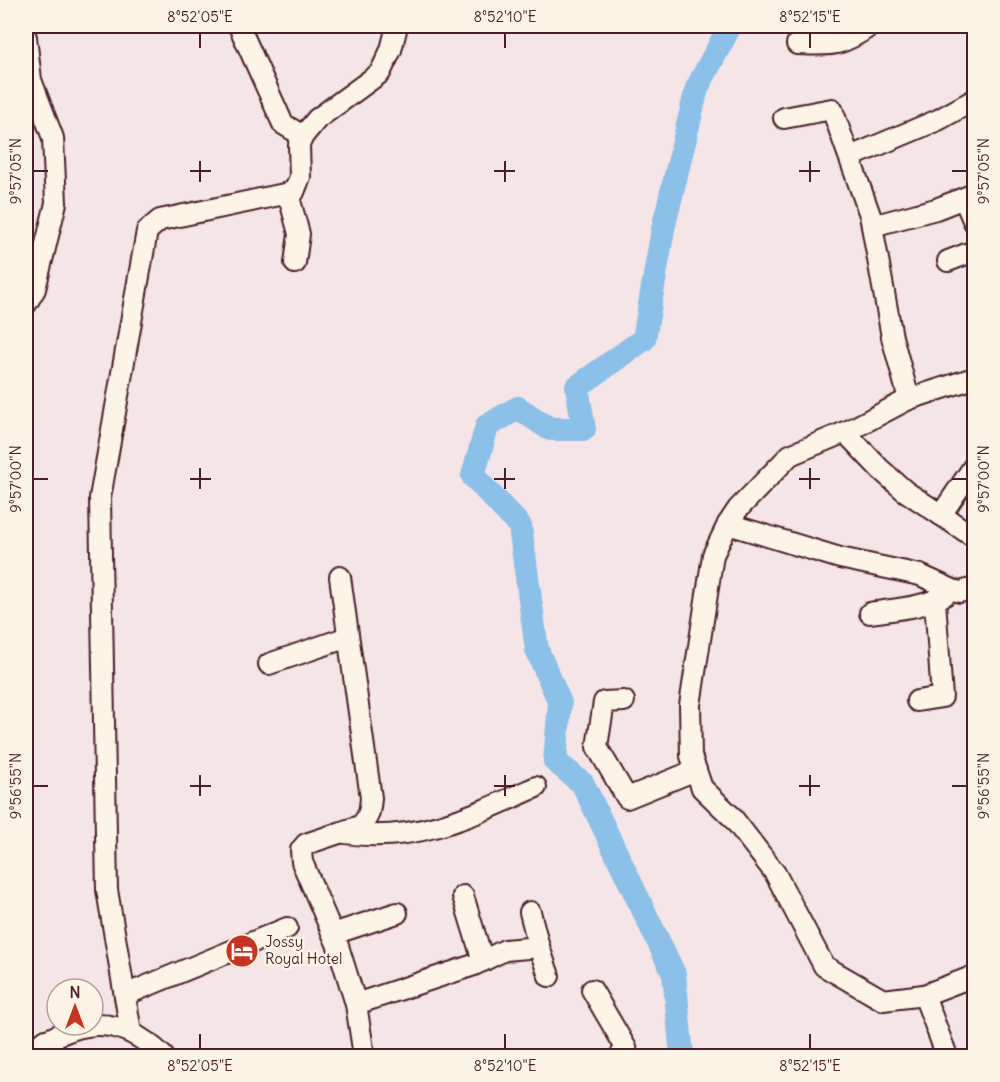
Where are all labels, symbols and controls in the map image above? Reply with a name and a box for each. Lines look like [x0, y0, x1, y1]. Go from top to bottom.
text: 8°52'05"E [167, 7, 233, 26]
text: 8°52'10"E [473, 7, 537, 26]
text: 8°52'15"E [779, 7, 841, 26]
text: 9°57'05"N [6, 138, 25, 204]
text: 9°57'05"N [974, 138, 993, 204]
text: 9°57'00"N [6, 445, 25, 513]
text: 9°57'00"N [974, 445, 993, 513]
text: 9°56'55"N [6, 753, 25, 819]
text: 9°56'55"N [974, 753, 993, 819]
place label: Jossy Royal Hotel [265, 932, 342, 968]
hotel icon: Jossy Royal Hotel [224, 933, 260, 969]
north arrow [45, 977, 105, 1037]
text: N [69, 982, 81, 1002]
text: 8°52'05"E [167, 1056, 233, 1075]
text: 8°52'10"E [473, 1056, 537, 1075]
text: 8°52'15"E [779, 1056, 841, 1075]

